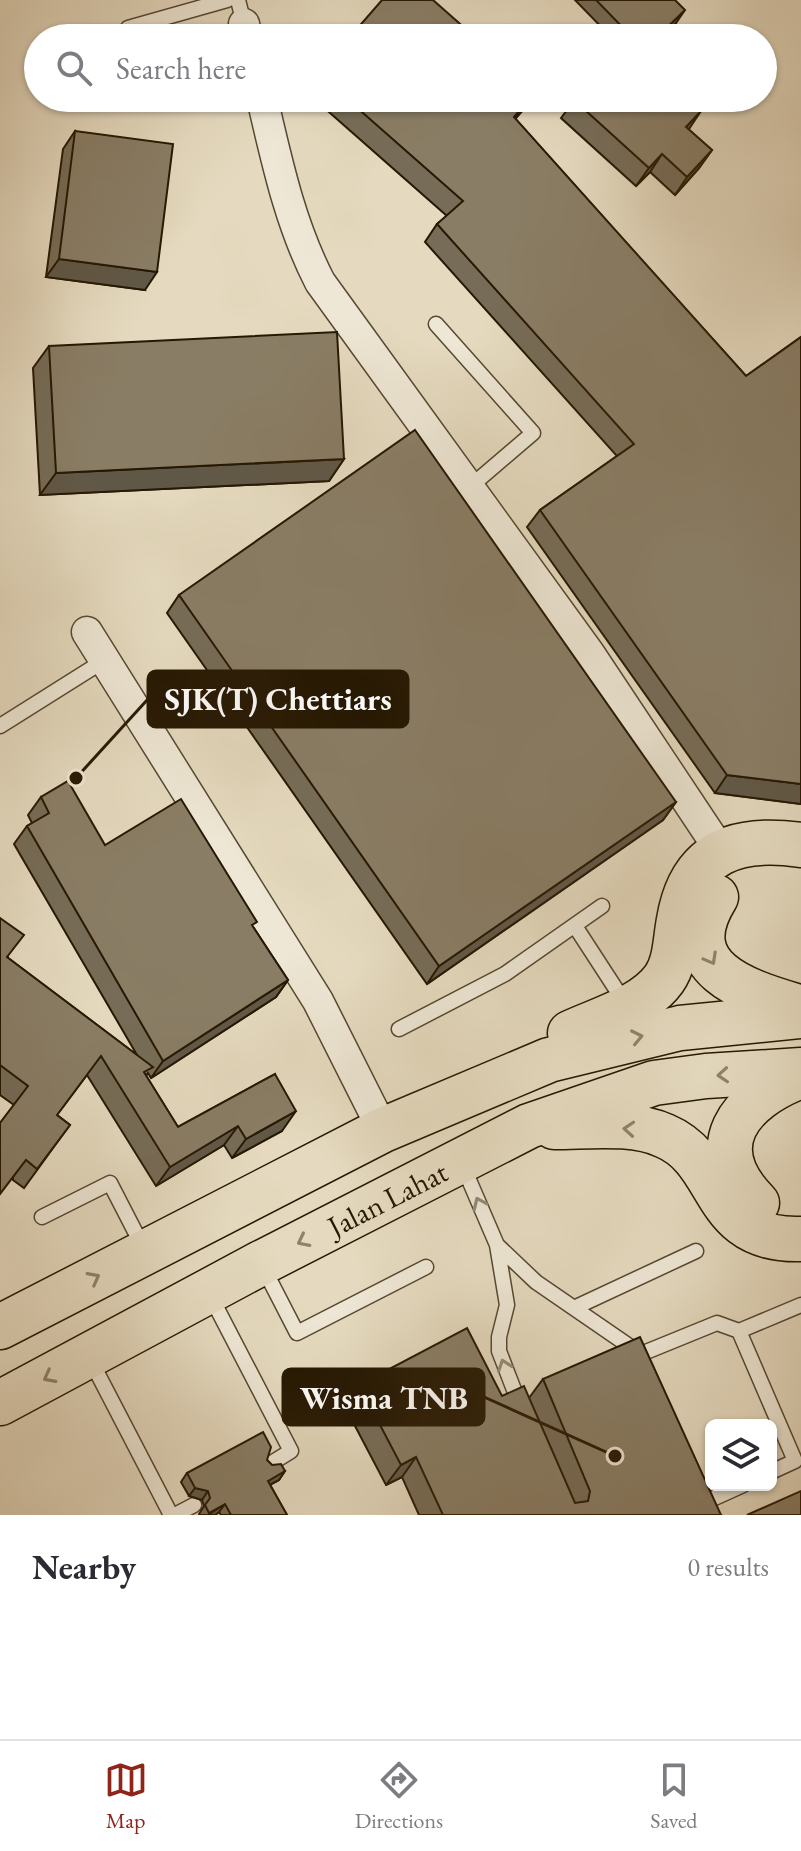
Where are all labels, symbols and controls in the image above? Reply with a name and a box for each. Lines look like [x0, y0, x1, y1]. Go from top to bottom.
search box [24, 24, 777, 112]
icon: search [52, 46, 96, 90]
text: Search here [116, 49, 246, 88]
callout: SJK(T) Chettiars [148, 671, 408, 727]
text: SJK(T) Chettiars [164, 678, 392, 720]
one-way arrow [701, 950, 717, 965]
one-way arrow [630, 1029, 643, 1046]
one-way arrow [716, 1066, 729, 1083]
one-way arrow [622, 1121, 635, 1138]
street label: Jalan Lahat [318, 1151, 454, 1247]
one-way arrow [472, 1196, 488, 1211]
one-way arrow [296, 1232, 311, 1247]
one-way arrow [86, 1272, 100, 1287]
one-way arrow [497, 1359, 514, 1373]
one-way arrow [42, 1368, 57, 1383]
callout: Wisma TNB [283, 1369, 484, 1425]
text: Wisma TNB [300, 1377, 468, 1419]
map controls [705, 1419, 777, 1491]
button: layers [705, 1419, 777, 1491]
text: Nearby [32, 1545, 136, 1589]
text: 0 results [688, 1550, 769, 1584]
tab: Map [104, 1758, 148, 1835]
tab: Directions [355, 1758, 443, 1835]
tab: Saved [650, 1758, 697, 1835]

